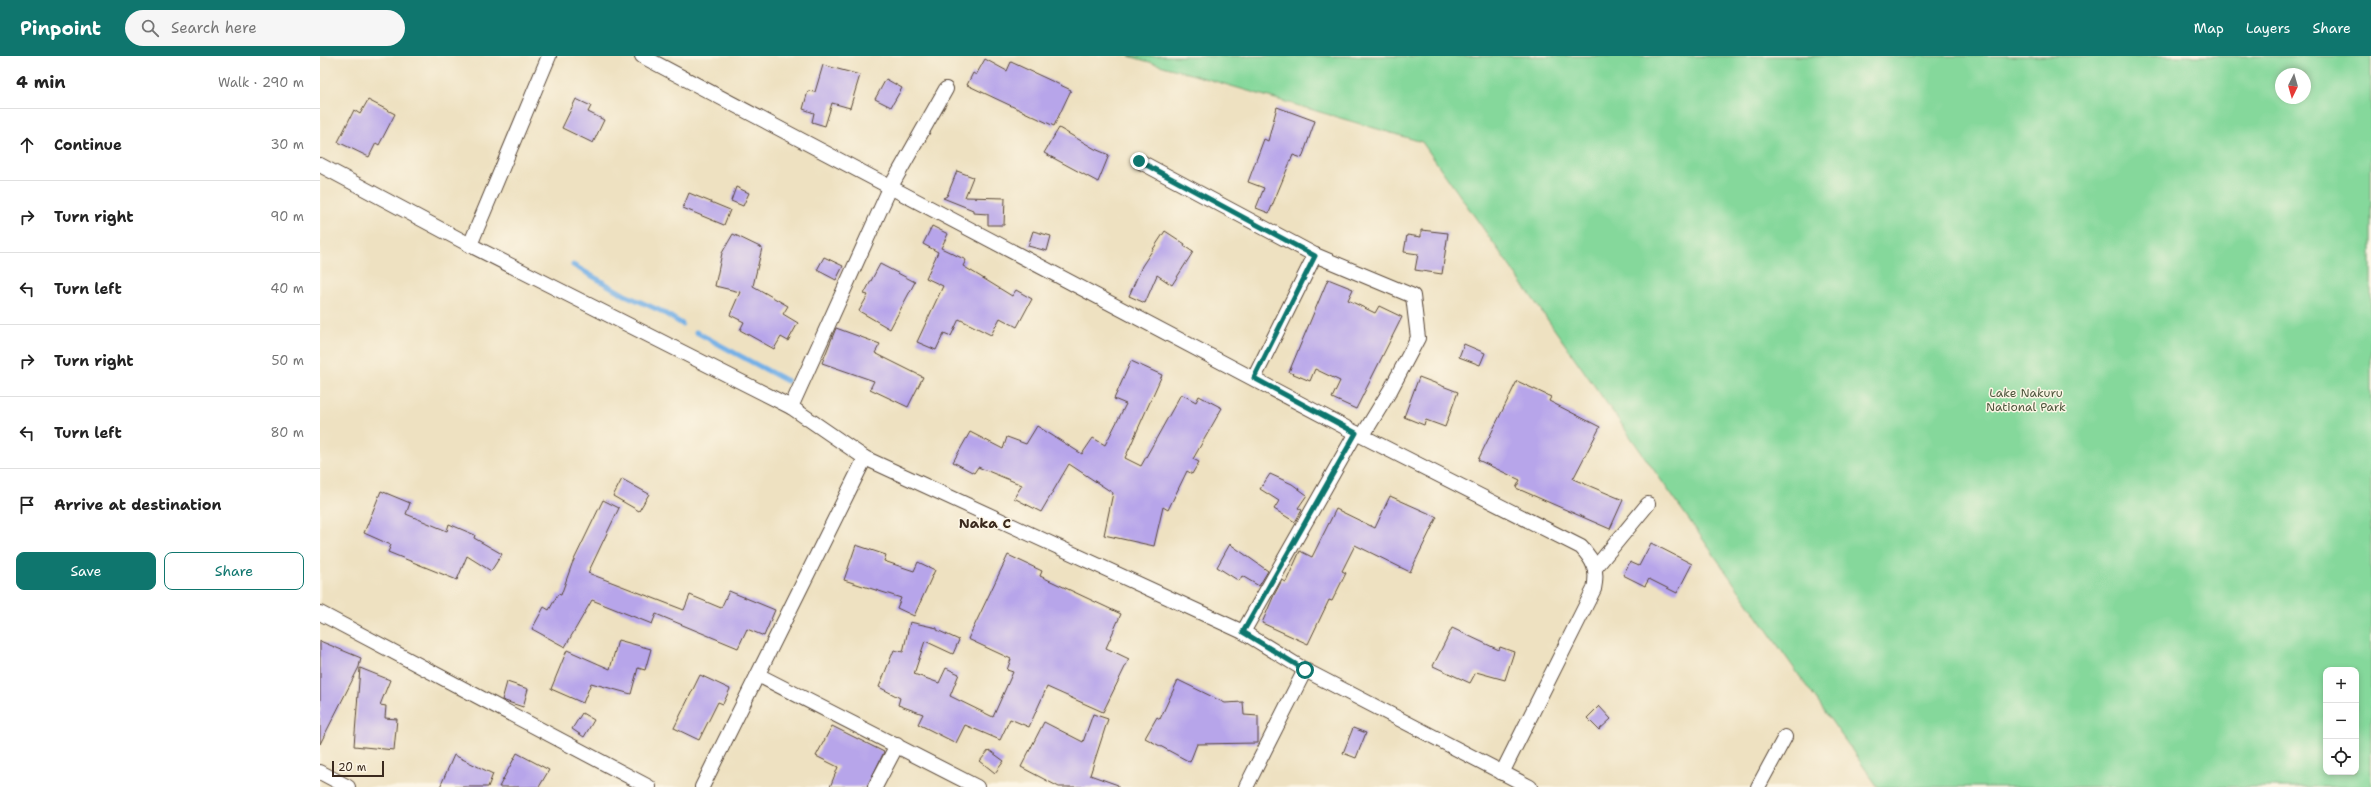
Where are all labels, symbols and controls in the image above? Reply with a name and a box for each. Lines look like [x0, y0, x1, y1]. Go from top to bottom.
search box [125, 10, 405, 46]
text: Pinpoint [20, 16, 101, 41]
icon: search [139, 17, 161, 39]
text: Search here [171, 18, 257, 38]
text: Map [2194, 19, 2224, 37]
text: Layers [2246, 19, 2290, 37]
text: Share [2312, 19, 2351, 37]
north arrow [2275, 68, 2311, 104]
text: 4 min [16, 71, 66, 93]
text: Walk · 290 m [218, 74, 304, 91]
icon: ahead [16, 134, 38, 156]
text: Continue [54, 135, 122, 155]
text: 30 m [270, 136, 304, 153]
route end [1130, 152, 1148, 170]
icon: right [16, 206, 38, 228]
text: Turn right [54, 207, 134, 227]
text: 90 m [270, 208, 304, 225]
icon: left [16, 278, 38, 300]
text: Turn left [54, 279, 122, 299]
text: 40 m [270, 280, 304, 297]
icon: right [16, 350, 38, 372]
text: Turn right [54, 351, 134, 371]
text: 50 m [271, 352, 304, 369]
park label: Lake Nakuru National Park [1986, 385, 2066, 415]
icon: left [16, 422, 38, 444]
text: Turn left [54, 423, 122, 443]
text: 80 m [270, 424, 304, 441]
icon: arrive [16, 494, 38, 516]
text: Arrive at destination [54, 495, 222, 515]
district label: Naka C [959, 514, 1011, 532]
button: Save [16, 552, 156, 590]
button: Share [164, 552, 304, 590]
route start [1296, 661, 1314, 679]
map controls [2323, 667, 2359, 775]
button: + [2323, 667, 2359, 703]
button: − [2323, 703, 2359, 739]
button: locate [2323, 739, 2359, 775]
scale bar [332, 759, 384, 778]
text: 20 m [338, 760, 366, 775]

